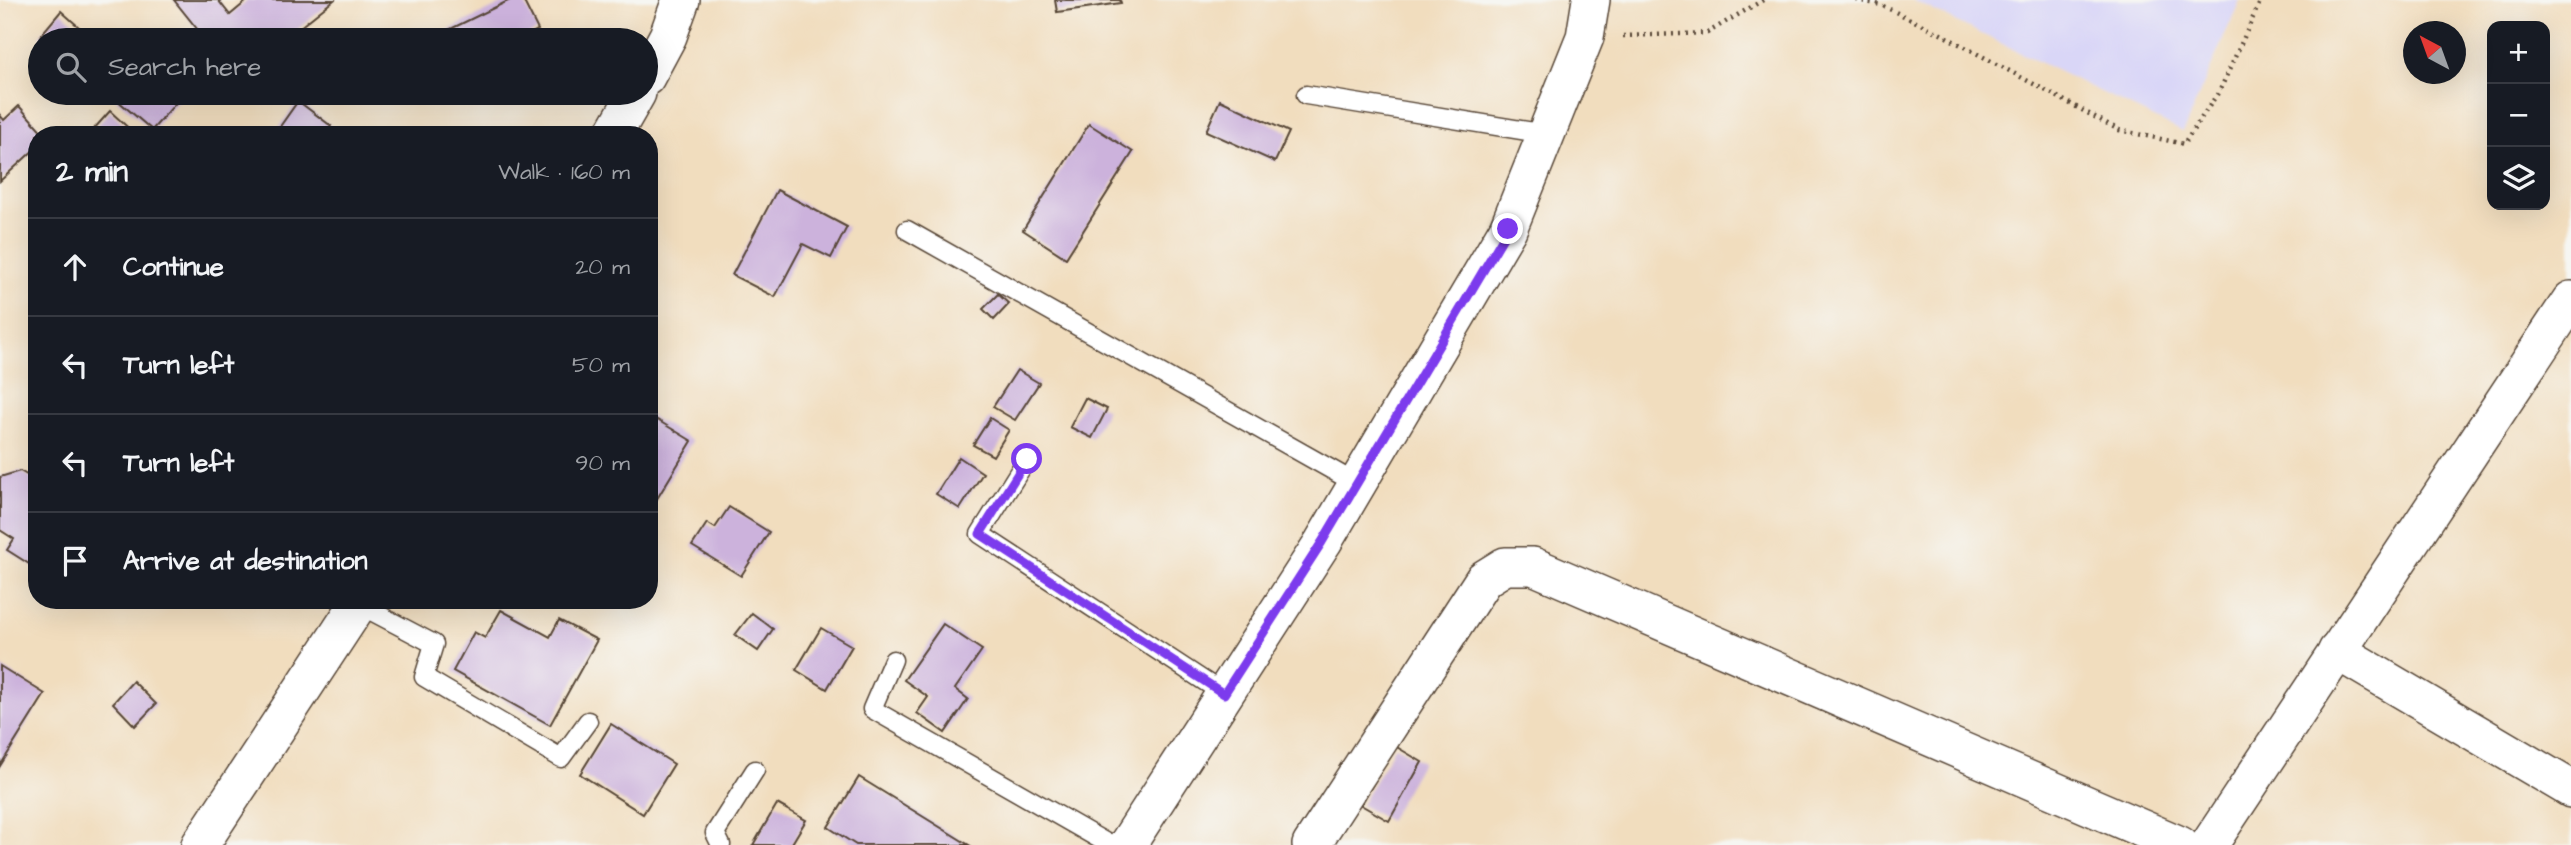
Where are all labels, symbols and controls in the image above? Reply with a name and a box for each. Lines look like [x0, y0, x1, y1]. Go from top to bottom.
north arrow [2403, 21, 2466, 84]
map controls [2487, 21, 2550, 210]
button: + [2487, 21, 2550, 84]
search box [28, 28, 658, 105]
icon: search [52, 48, 90, 86]
text: Search here [108, 49, 261, 85]
button: − [2487, 84, 2550, 147]
button: layers [2487, 147, 2550, 210]
text: 2 min [56, 151, 128, 193]
text: Walk · 160 m [498, 156, 630, 188]
route end [1492, 213, 1523, 244]
icon: ahead [56, 248, 94, 286]
text: Continue [123, 249, 224, 285]
text: 20 m [575, 251, 630, 283]
icon: left [56, 346, 94, 384]
text: Turn left [123, 347, 234, 383]
text: 50 m [572, 349, 630, 381]
route start [1011, 443, 1042, 474]
icon: left [56, 444, 94, 482]
text: Turn left [123, 445, 234, 481]
text: 90 m [575, 447, 630, 479]
icon: arrive [56, 542, 94, 580]
text: Arrive at destination [123, 543, 368, 579]

